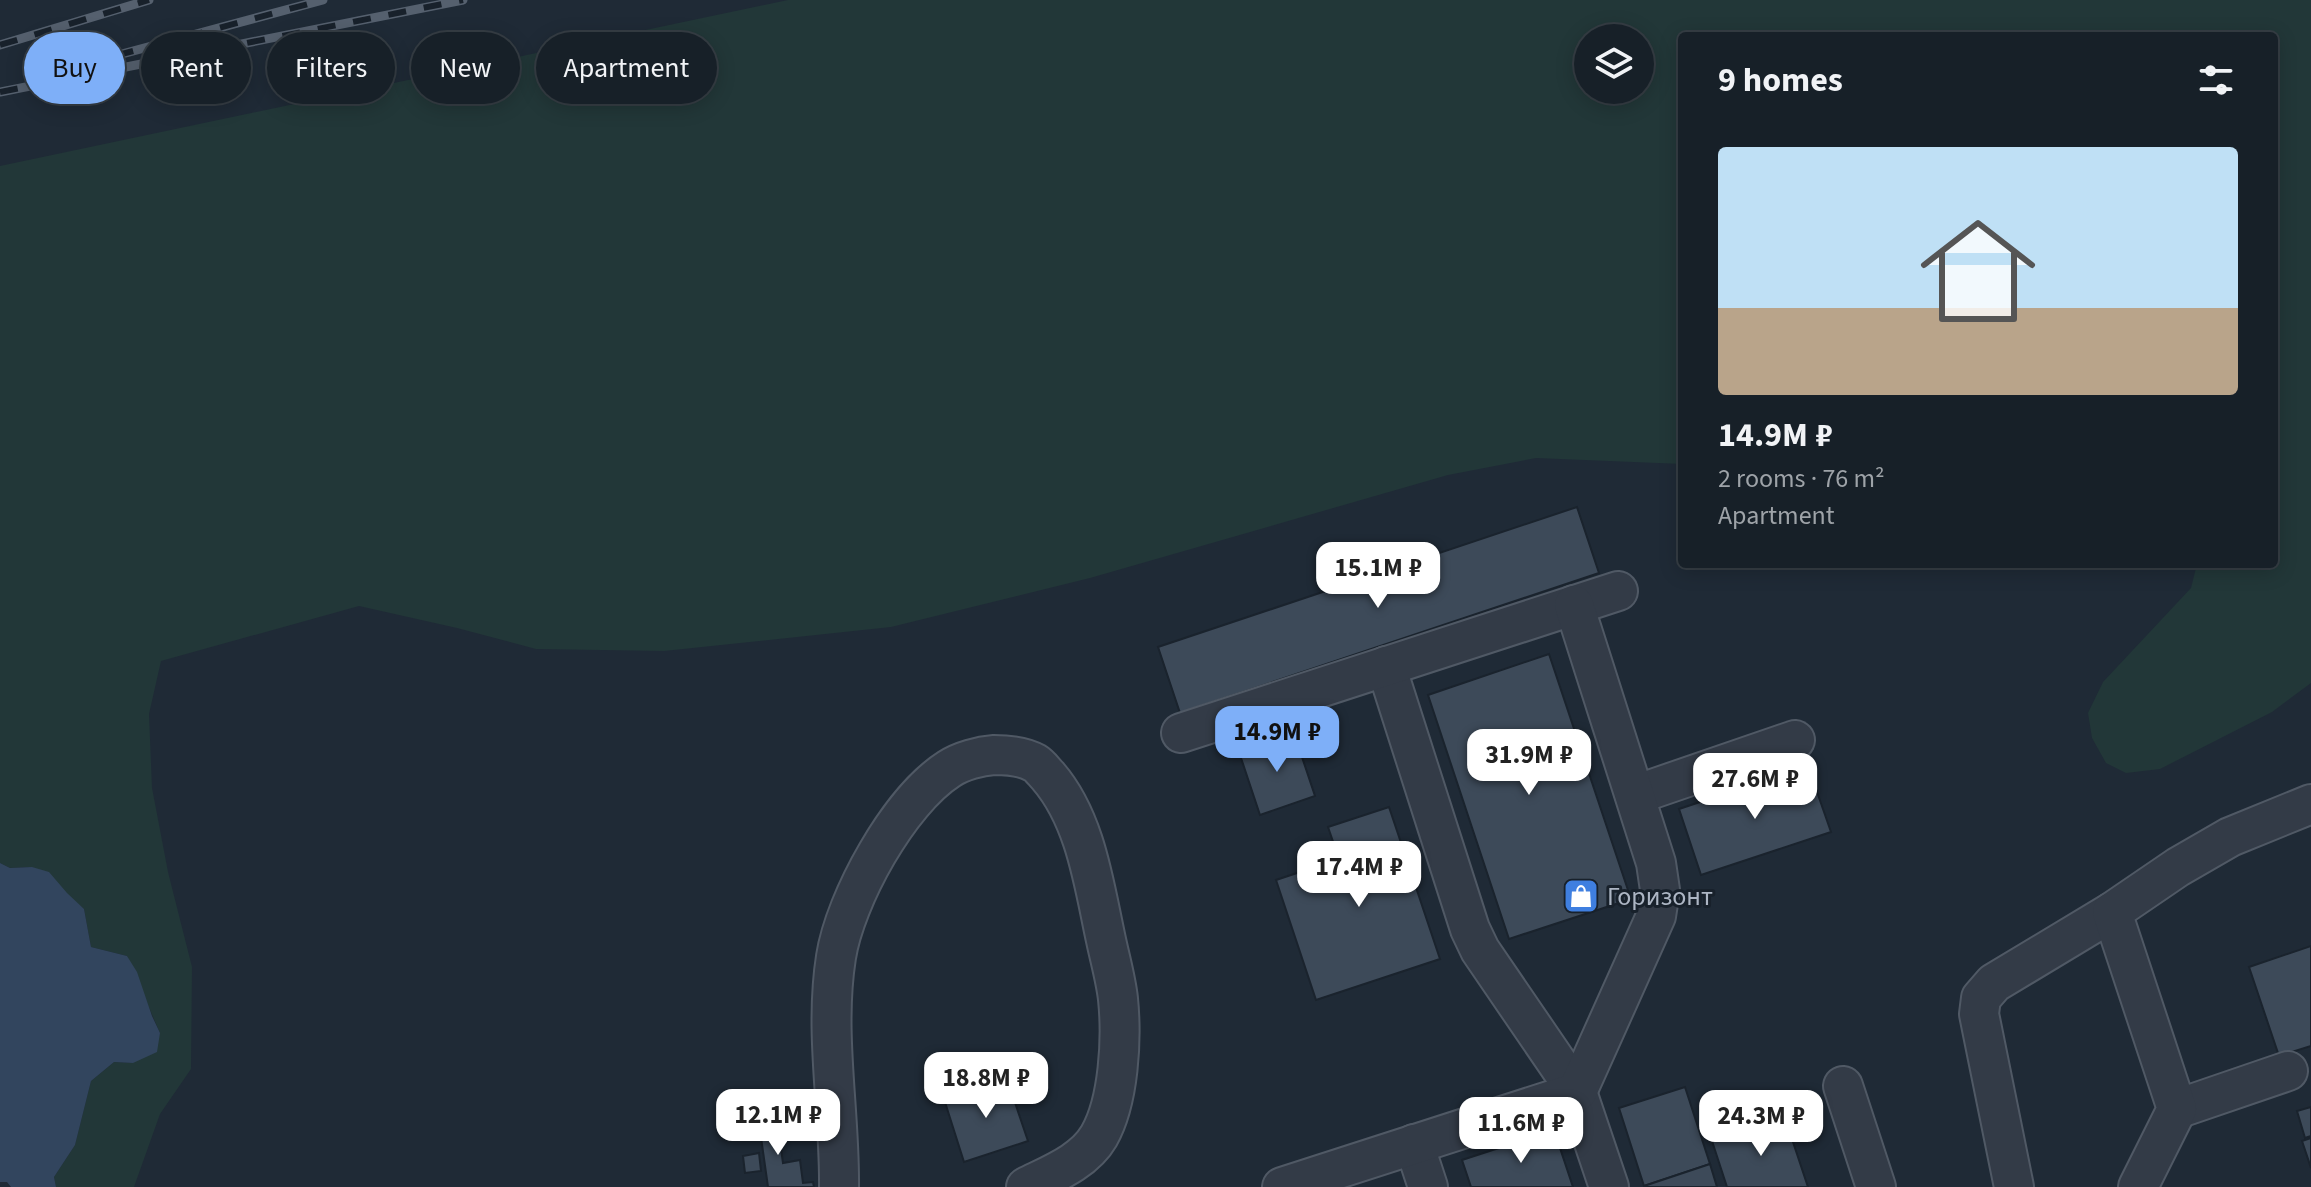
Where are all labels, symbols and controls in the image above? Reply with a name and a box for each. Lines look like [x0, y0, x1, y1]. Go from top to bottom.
map controls [1574, 24, 1654, 104]
button: layers [1574, 24, 1654, 104]
chip: Buy [24, 32, 125, 104]
chip: Rent [141, 32, 251, 104]
chip: Filters [267, 32, 395, 104]
chip: New [411, 32, 520, 104]
chip: Apartment [536, 32, 717, 104]
text: 9 homes [1718, 56, 1843, 105]
icon: filters [2194, 58, 2238, 102]
icon: home [1906, 199, 2050, 343]
text: 14.9M ₽ [1718, 411, 1833, 460]
text: 2 rooms · 76 m² [1718, 460, 1885, 497]
text: Apartment [1718, 497, 1835, 534]
pin: 15.1M ₽ [1304, 542, 1452, 610]
text: 15.1M ₽ [1334, 549, 1422, 586]
pin: 14.9M ₽ [1203, 706, 1351, 774]
text: 14.9M ₽ [1233, 713, 1321, 750]
pin: 31.9M ₽ [1455, 729, 1603, 797]
text: 31.9M ₽ [1485, 736, 1573, 773]
pin: 27.6M ₽ [1681, 753, 1829, 821]
text: 27.6M ₽ [1711, 760, 1799, 797]
pin: 17.4M ₽ [1285, 841, 1433, 909]
text: 17.4M ₽ [1315, 848, 1403, 885]
shop icon: Горизонт [1562, 877, 1600, 915]
place label: Горизонт [1607, 878, 1713, 915]
pin: 18.8M ₽ [912, 1052, 1060, 1120]
text: 18.8M ₽ [942, 1059, 1030, 1096]
pin: 12.1M ₽ [704, 1089, 852, 1157]
pin: 24.3M ₽ [1687, 1090, 1835, 1158]
text: 12.1M ₽ [734, 1096, 822, 1133]
pin: 11.6M ₽ [1447, 1097, 1595, 1165]
text: 24.3M ₽ [1717, 1097, 1805, 1134]
text: 11.6M ₽ [1477, 1104, 1565, 1141]

